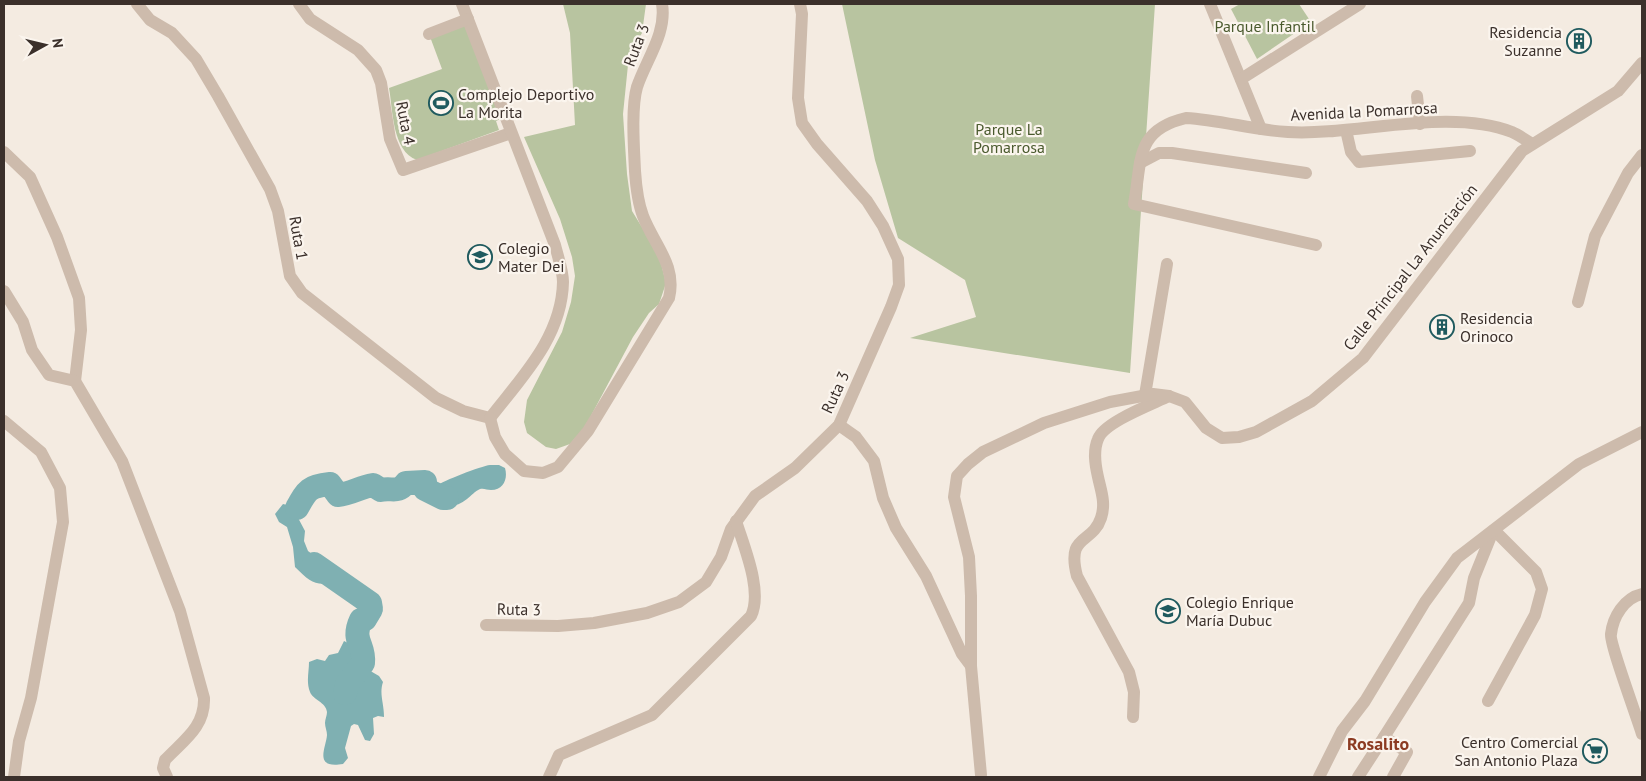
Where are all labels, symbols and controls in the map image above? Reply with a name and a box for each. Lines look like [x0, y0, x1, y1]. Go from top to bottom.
park label: Parque Infantil [1215, 16, 1316, 36]
north arrow [20, 20, 70, 70]
street label: Ruta 3 [619, 21, 653, 69]
place label: Residencia Suzanne [1489, 22, 1562, 60]
building icon: Residencia Suzanne [1566, 28, 1592, 54]
text: N [48, 37, 67, 49]
place label: Complejo Deportivo La Morita [458, 84, 594, 122]
sports icon: Complejo Deportivo La Morita [428, 90, 454, 116]
street label: Avenida la Pomarrosa [1290, 97, 1438, 125]
street label: Ruta 4 [392, 99, 420, 147]
park label: Parque La Pomarrosa [973, 119, 1045, 157]
street label: Calle Principal La Anunciación [1339, 180, 1481, 354]
street label: Ruta 1 [285, 214, 313, 262]
place label: Colegio Mater Dei [498, 238, 565, 276]
school or university icon: Colegio Mater Dei [467, 244, 493, 270]
place label: Residencia Orinoco [1460, 308, 1533, 346]
building icon: Residencia Orinoco [1429, 314, 1455, 340]
street label: Ruta 3 [817, 368, 853, 416]
place label: Colegio Enrique María Dubuc [1186, 592, 1294, 630]
school or university icon: Colegio Enrique María Dubuc [1155, 598, 1181, 624]
street label: Ruta 3 [497, 599, 541, 619]
district label: Rosalito [1347, 732, 1409, 755]
place label: Centro Comercial San Antonio Plaza [1455, 732, 1578, 770]
supermarket icon: Centro Comercial San Antonio Plaza [1582, 738, 1608, 764]

